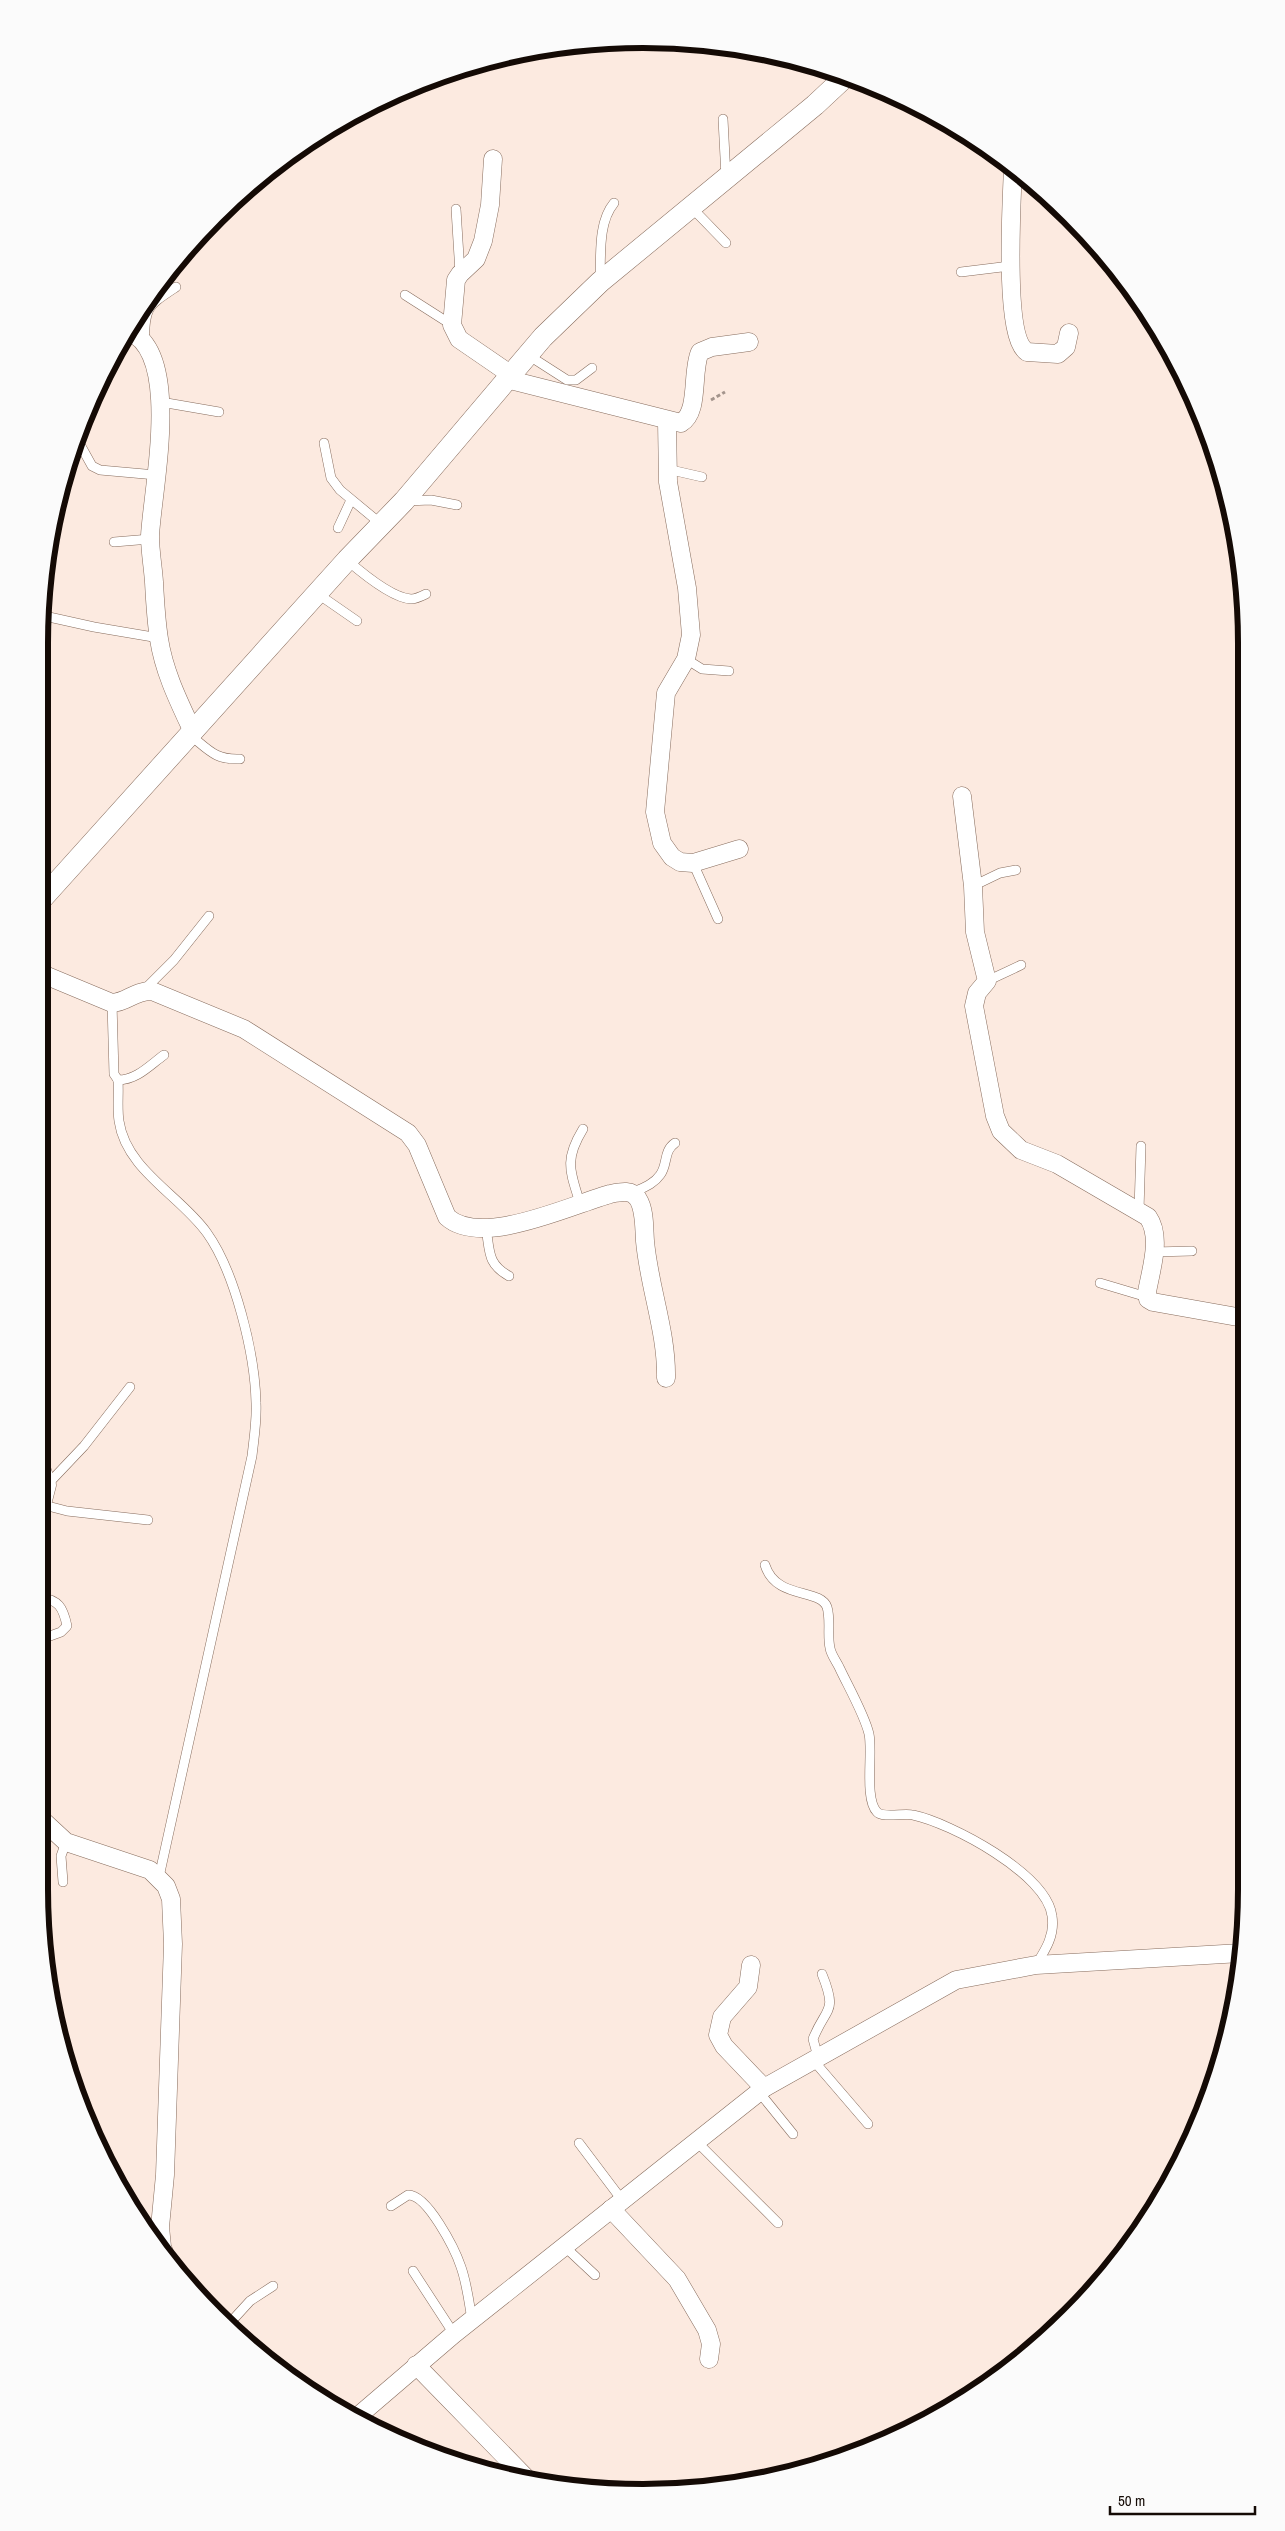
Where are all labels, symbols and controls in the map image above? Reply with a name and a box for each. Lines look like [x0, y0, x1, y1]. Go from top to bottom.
scale bar [1110, 2484, 1255, 2516]
text: 50 m [1118, 2490, 1145, 2511]

